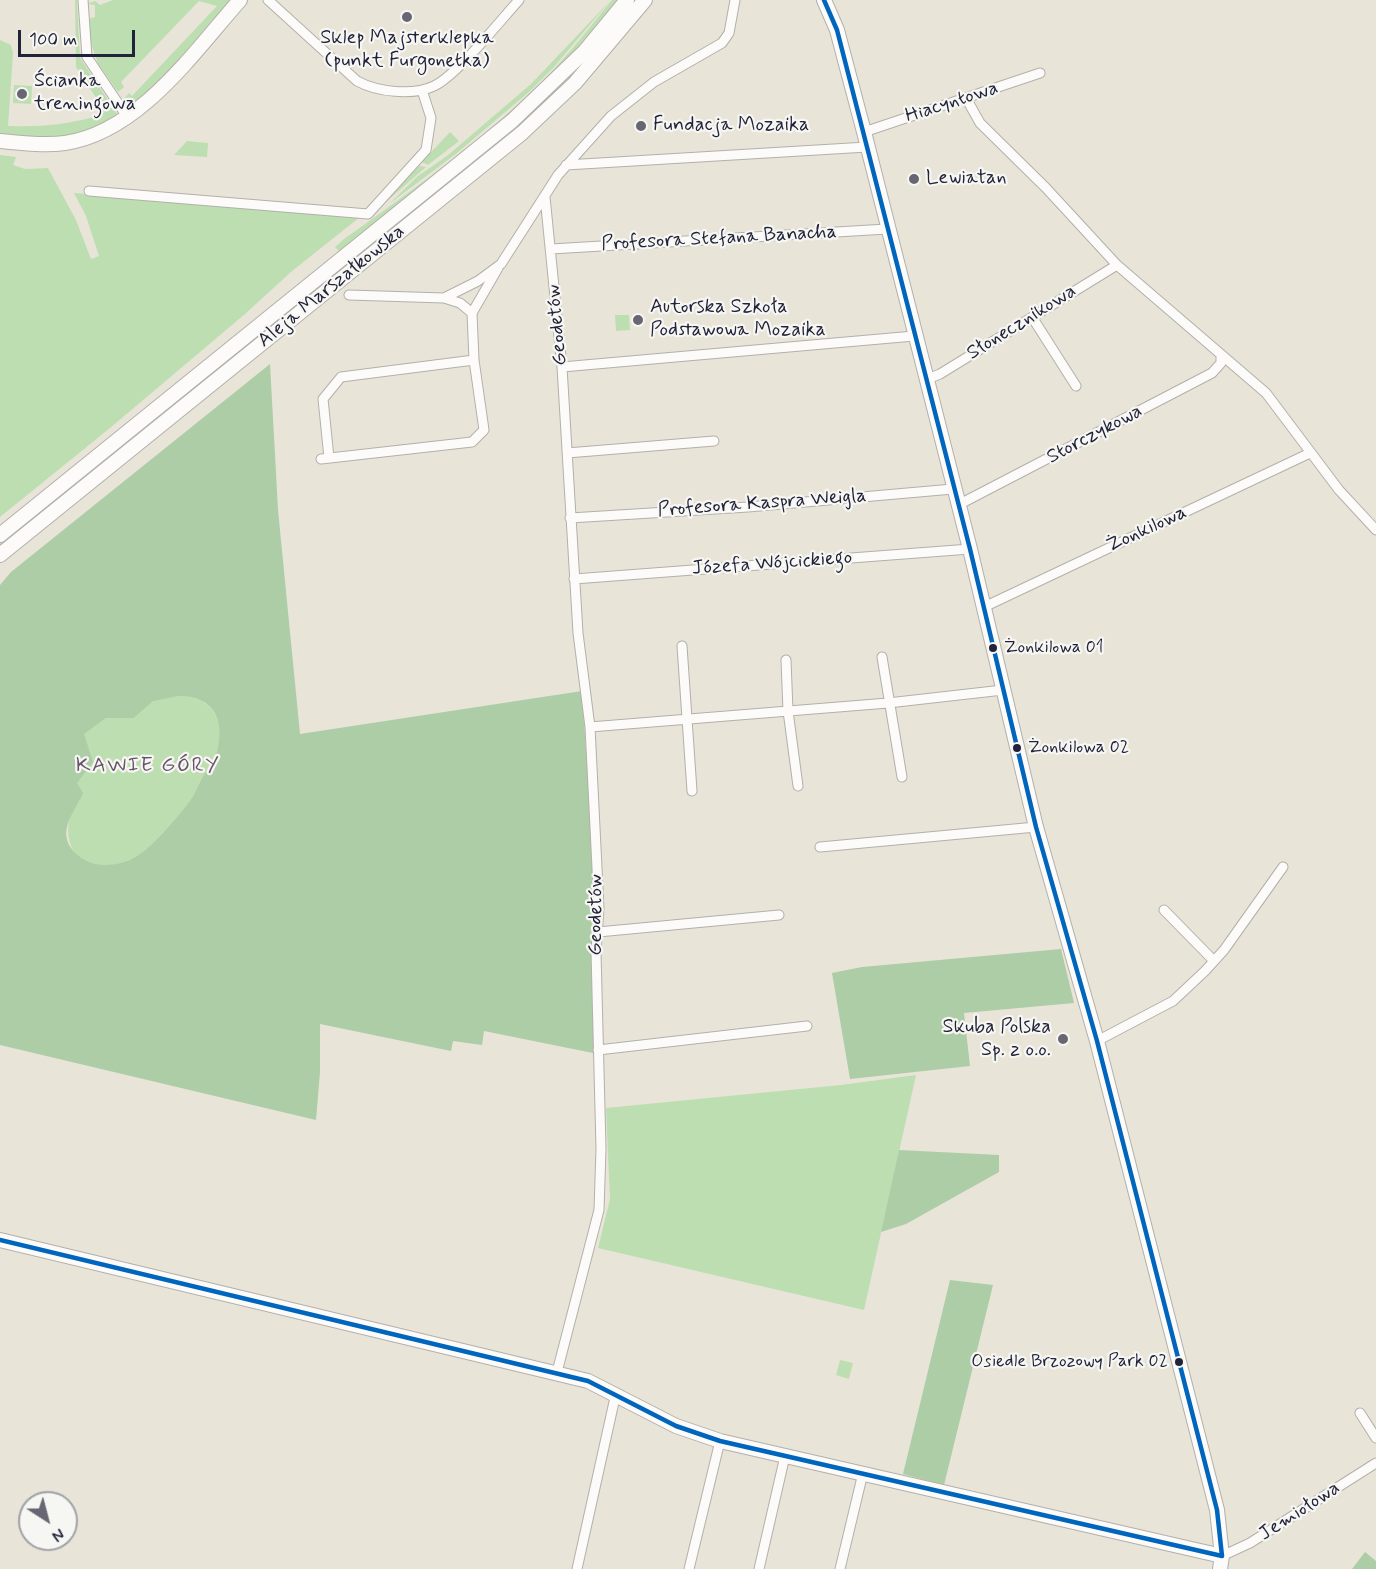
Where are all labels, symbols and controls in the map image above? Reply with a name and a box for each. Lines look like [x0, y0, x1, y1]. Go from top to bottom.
marker: Sklep Majsterklepka (punkt Furgonetka) [400, 10, 414, 24]
scale bar [21, 18, 138, 56]
place label: Sklep Majsterklepka (punkt Furgonetka) [320, 27, 494, 74]
text: 100 m [29, 28, 77, 52]
place label: Ścianka treningowa [34, 70, 136, 117]
street label: Hiacyntowa [903, 77, 1001, 129]
marker: Ścianka treningowa [15, 87, 29, 101]
place label: Fundacja Mozaika [653, 114, 809, 138]
marker: Fundacja Mozaika [634, 119, 648, 133]
place label: Lewiatan [926, 167, 1006, 191]
marker: Lewiatan [907, 172, 921, 186]
street label: Aleja Marszałkowska [254, 220, 410, 354]
street label: Profesora Stefana Banacha [601, 221, 837, 257]
street label: Słonecznikowa [963, 280, 1081, 366]
street label: Geodetów [542, 283, 574, 367]
place label: Autorska Szkoła Podstawowa Mozaika [650, 296, 826, 343]
marker: Autorska Szkoła Podstawowa Mozaika [631, 313, 645, 327]
street label: Storczykowa [1043, 400, 1147, 470]
street label: Profesora Kaspra Weigla [657, 485, 867, 523]
street label: Żonkilowa [1103, 501, 1191, 559]
street label: Józefa Wójcickiego [691, 546, 853, 582]
place label: Żonkilowa 01 [1004, 637, 1104, 659]
marker: Żonkilowa 01 [987, 642, 999, 654]
place label: Żonkilowa 02 [1028, 737, 1129, 759]
marker: Żonkilowa 02 [1011, 742, 1023, 754]
district label: KAWIE GÓRY [77, 754, 219, 780]
street label: Geodetów [585, 874, 609, 956]
place label: Skuba Polska Sp. z o.o. [943, 1016, 1051, 1063]
marker: Skuba Polska Sp. z o.o. [1056, 1032, 1070, 1046]
place label: Osiedle Brzozowy Park 02 [971, 1351, 1168, 1373]
marker: Osiedle Brzozowy Park 02 [1173, 1356, 1185, 1368]
street label: Jemiołowa [1255, 1477, 1345, 1547]
north arrow [18, 1491, 78, 1551]
text: N [47, 1523, 68, 1546]

